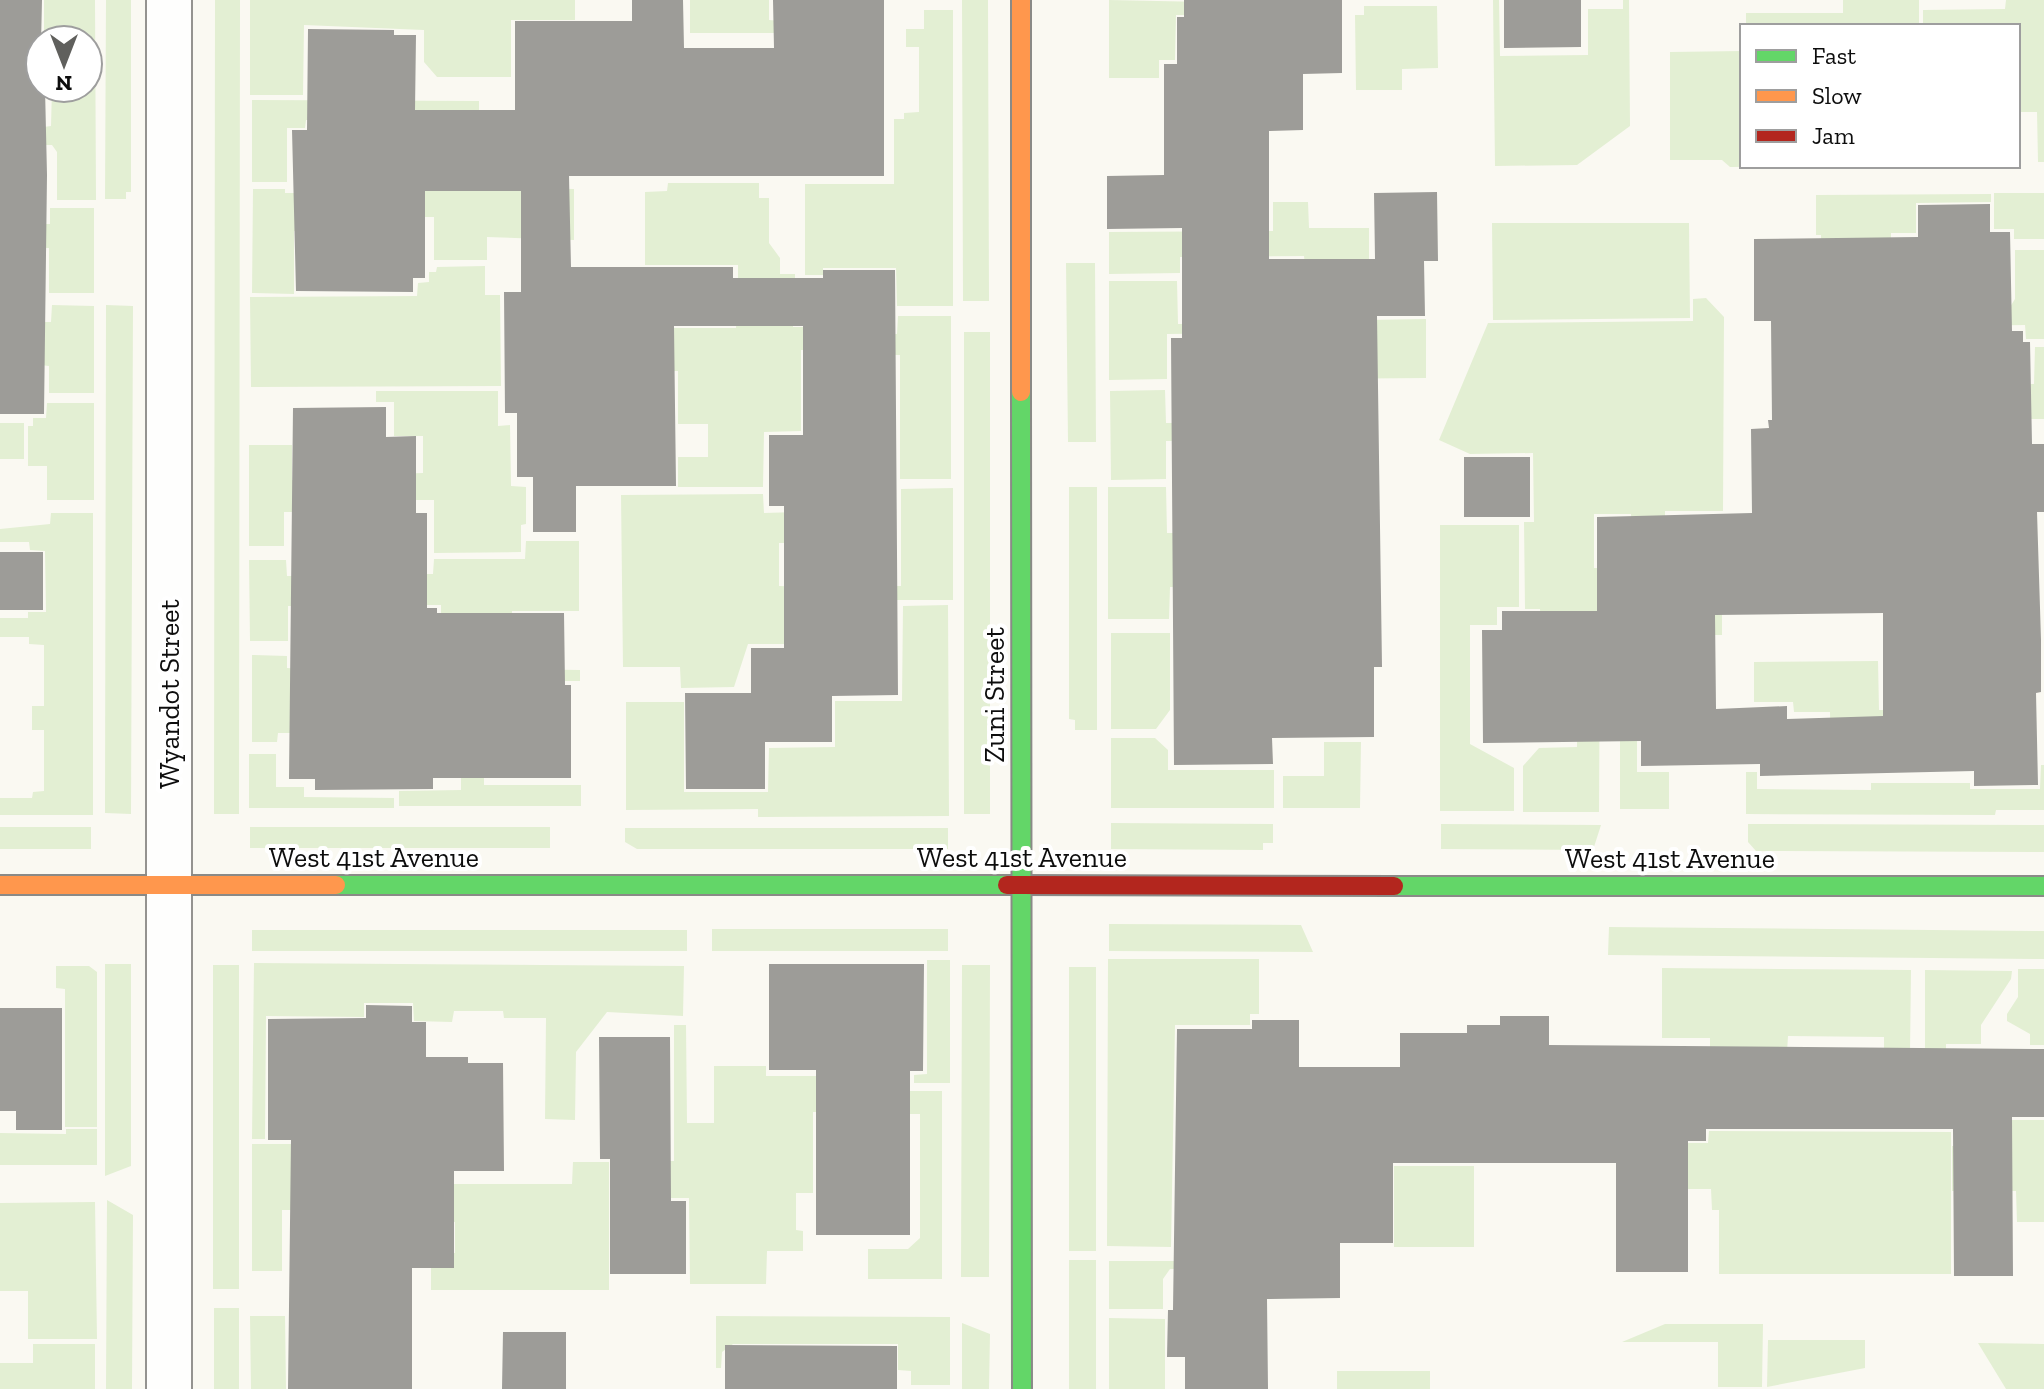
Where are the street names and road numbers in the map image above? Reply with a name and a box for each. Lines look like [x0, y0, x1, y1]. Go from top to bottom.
street label: Wyandot Street [153, 599, 186, 789]
street label: Zuni Street [978, 627, 1011, 763]
street label: West 41st Avenue [269, 841, 479, 874]
street label: West 41st Avenue [917, 841, 1127, 874]
street label: West 41st Avenue [1565, 842, 1775, 875]

